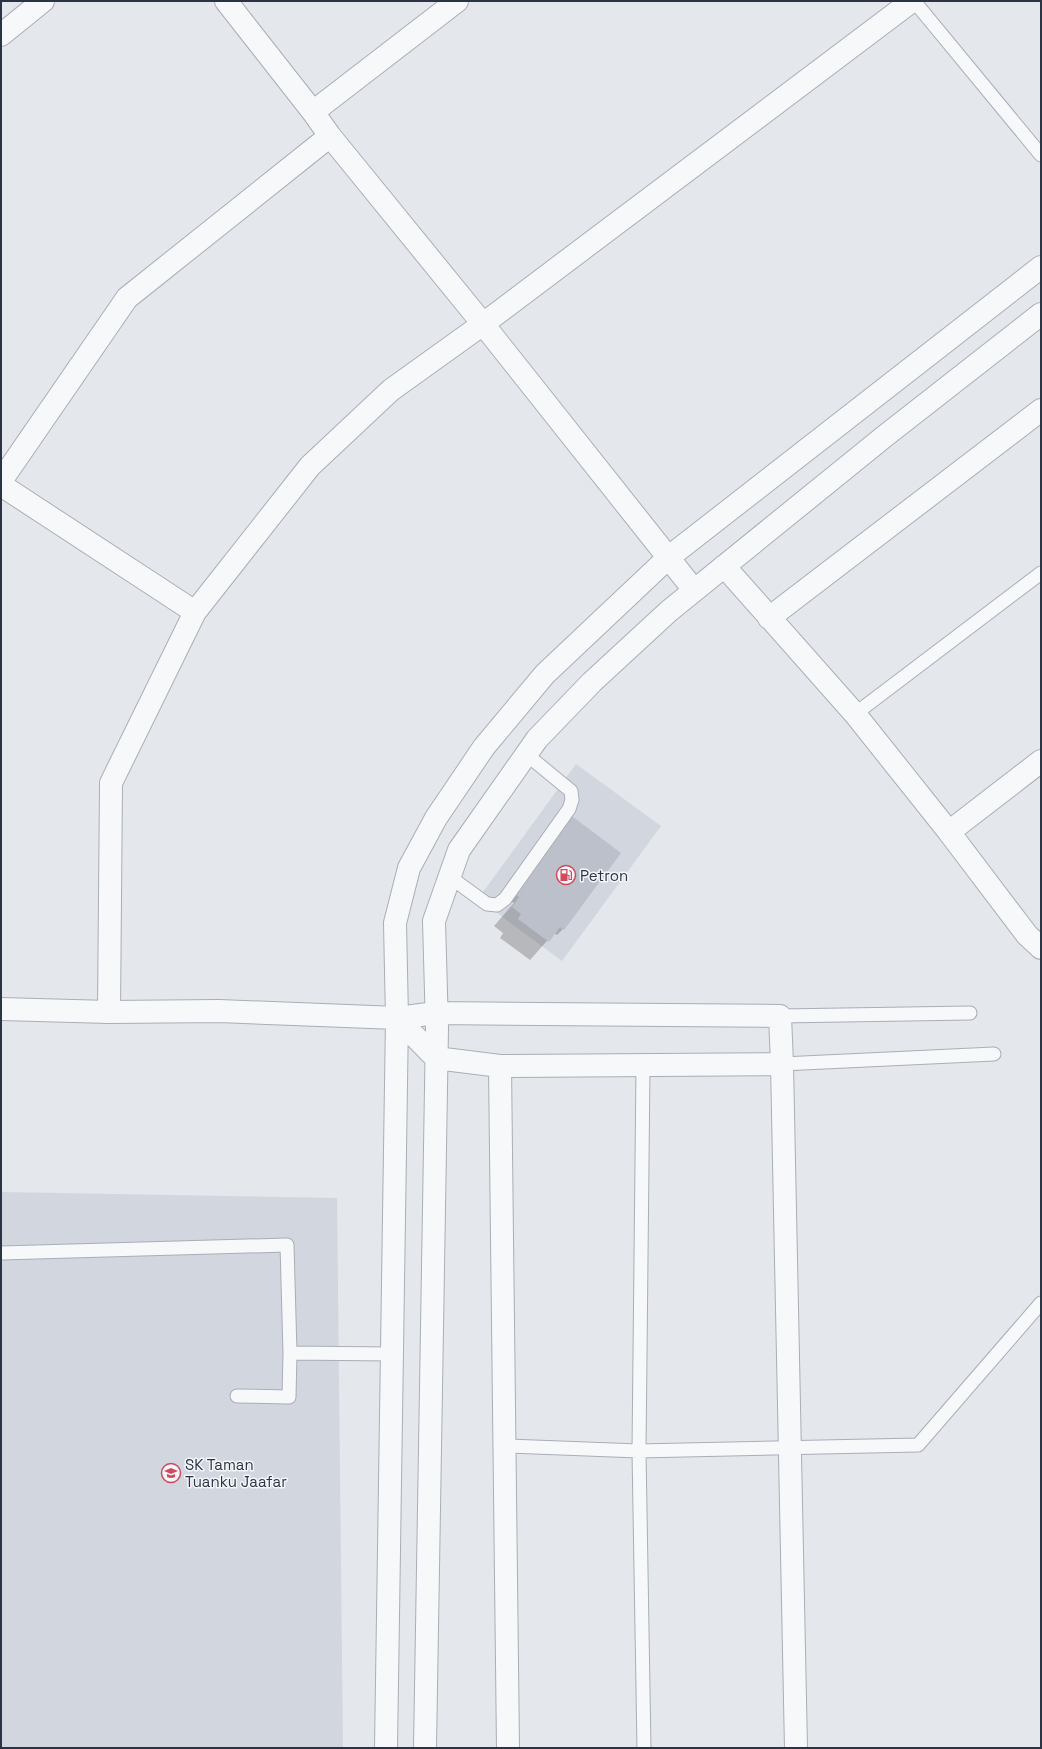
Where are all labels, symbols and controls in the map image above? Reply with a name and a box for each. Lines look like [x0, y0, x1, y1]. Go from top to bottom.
fuel station icon: Petron [555, 864, 577, 886]
place label: Petron [580, 866, 628, 885]
place label: SK Taman Tuanku Jaafar [185, 1455, 287, 1491]
school or university icon: SK Taman Tuanku Jaafar [160, 1462, 182, 1484]

